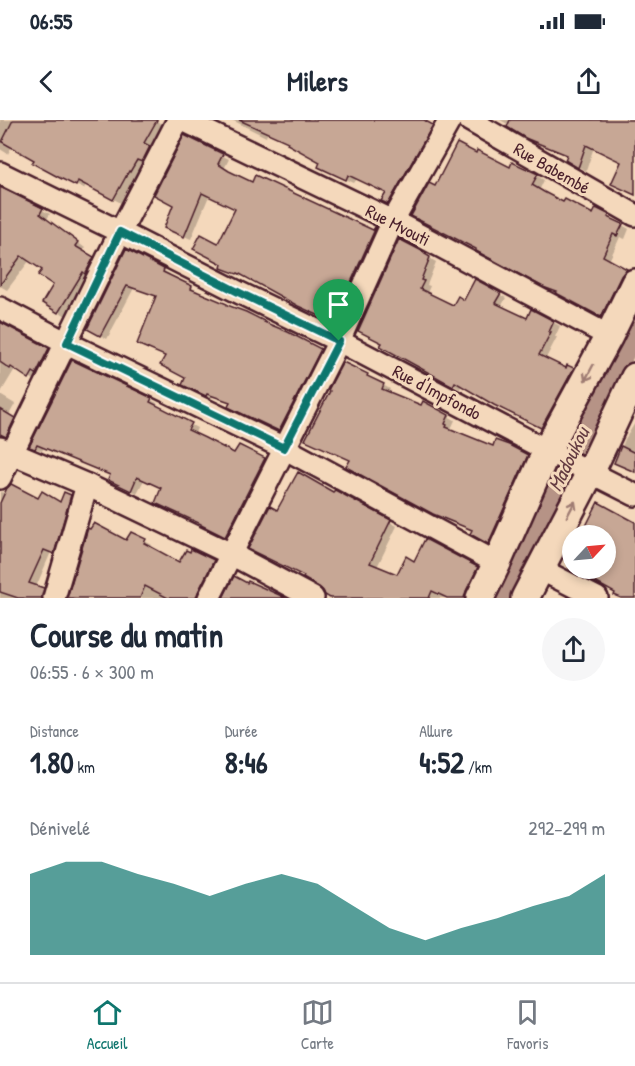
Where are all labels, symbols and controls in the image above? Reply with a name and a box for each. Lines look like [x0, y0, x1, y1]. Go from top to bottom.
text: 06:55 [30, 6, 72, 36]
text: Milers [287, 63, 348, 99]
icon: back [30, 65, 63, 98]
icon: share [572, 65, 605, 98]
street label: Rue Babembé [509, 136, 595, 200]
street label: Rue Mvouti [361, 198, 435, 252]
pin [313, 279, 364, 341]
icon: arrive [322, 288, 355, 321]
street label: Rue d'Impfondo [388, 358, 486, 426]
one-way arrow [583, 364, 595, 381]
water label: Madoukou [541, 421, 596, 495]
one-way arrow [565, 501, 577, 518]
north arrow [562, 525, 616, 579]
map controls [562, 525, 616, 579]
text: Course du matin [30, 613, 223, 657]
button: share [542, 618, 605, 681]
text: 06:55 · 6 × 300 m [30, 658, 154, 685]
text: Distance [30, 720, 79, 742]
text: Durée [225, 720, 258, 742]
text: Allure [419, 720, 453, 742]
text: 1.80 [30, 742, 74, 782]
text: 8:46 [225, 742, 268, 782]
text: 4:52 [419, 742, 464, 782]
text: km [74, 756, 95, 778]
text: /km [464, 756, 492, 778]
text: Dénivelé [30, 814, 90, 841]
text: 292–299 m [528, 814, 605, 841]
tab: Accueil [87, 996, 128, 1054]
tab: Carte [301, 996, 334, 1054]
tab: Favoris [507, 996, 548, 1054]

